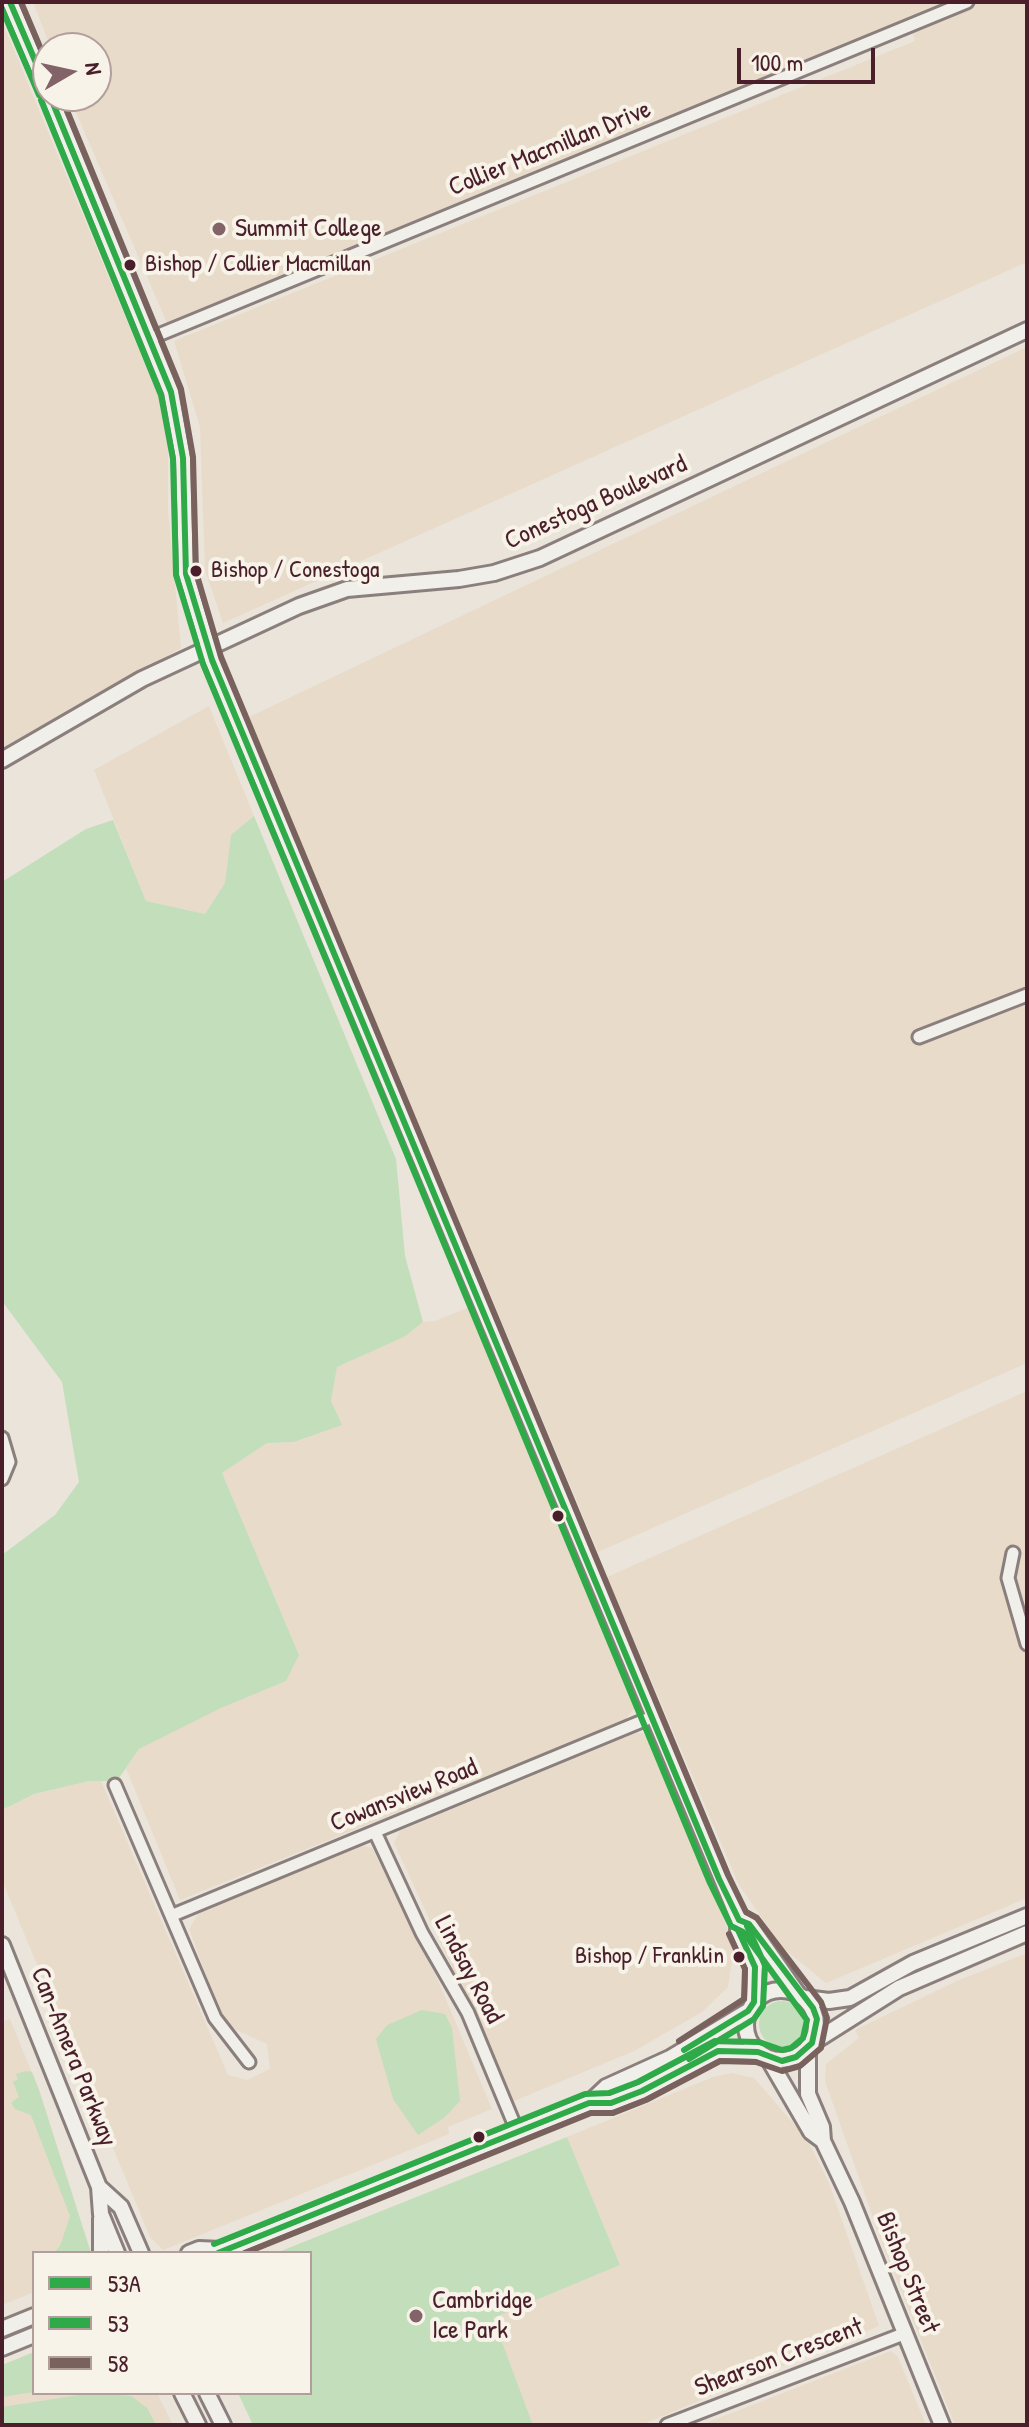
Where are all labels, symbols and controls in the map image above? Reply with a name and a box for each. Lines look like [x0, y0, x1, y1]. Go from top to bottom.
north arrow [32, 32, 112, 112]
scale bar [741, 32, 879, 82]
text: 100 m [751, 46, 803, 78]
text: N [78, 60, 109, 77]
street label: Collier Macmillan Drive [444, 94, 656, 204]
place label: Summit College [235, 213, 382, 245]
marker: Summit College [210, 220, 228, 238]
place label: Bishop / Collier Macmillan [145, 251, 371, 279]
marker: Bishop / Collier Macmillan [122, 257, 138, 273]
street label: Conestoga Boulevard [500, 449, 692, 557]
place label: Bishop / Conestoga [211, 557, 379, 585]
marker: Bishop / Conestoga [188, 563, 204, 579]
unlabelled marker [550, 1508, 566, 1524]
street label: Cowansview Road [326, 1752, 482, 1840]
street label: Lindsay Road [427, 1911, 509, 2029]
place label: Bishop / Franklin [575, 1943, 724, 1971]
marker: Bishop / Franklin [731, 1949, 747, 1965]
street label: Can-Amera Parkway [23, 1963, 123, 2151]
unlabelled marker [471, 2129, 487, 2145]
street label: Bishop Street [869, 2208, 945, 2338]
legend [32, 2251, 312, 2395]
text: 53A [108, 2267, 141, 2299]
place label: Cambridge Ice Park [432, 2285, 533, 2346]
text: 53 [108, 2307, 129, 2339]
marker: Cambridge Ice Park [407, 2307, 425, 2325]
street label: Shearson Crescent [691, 2312, 867, 2404]
text: 58 [108, 2347, 129, 2379]

